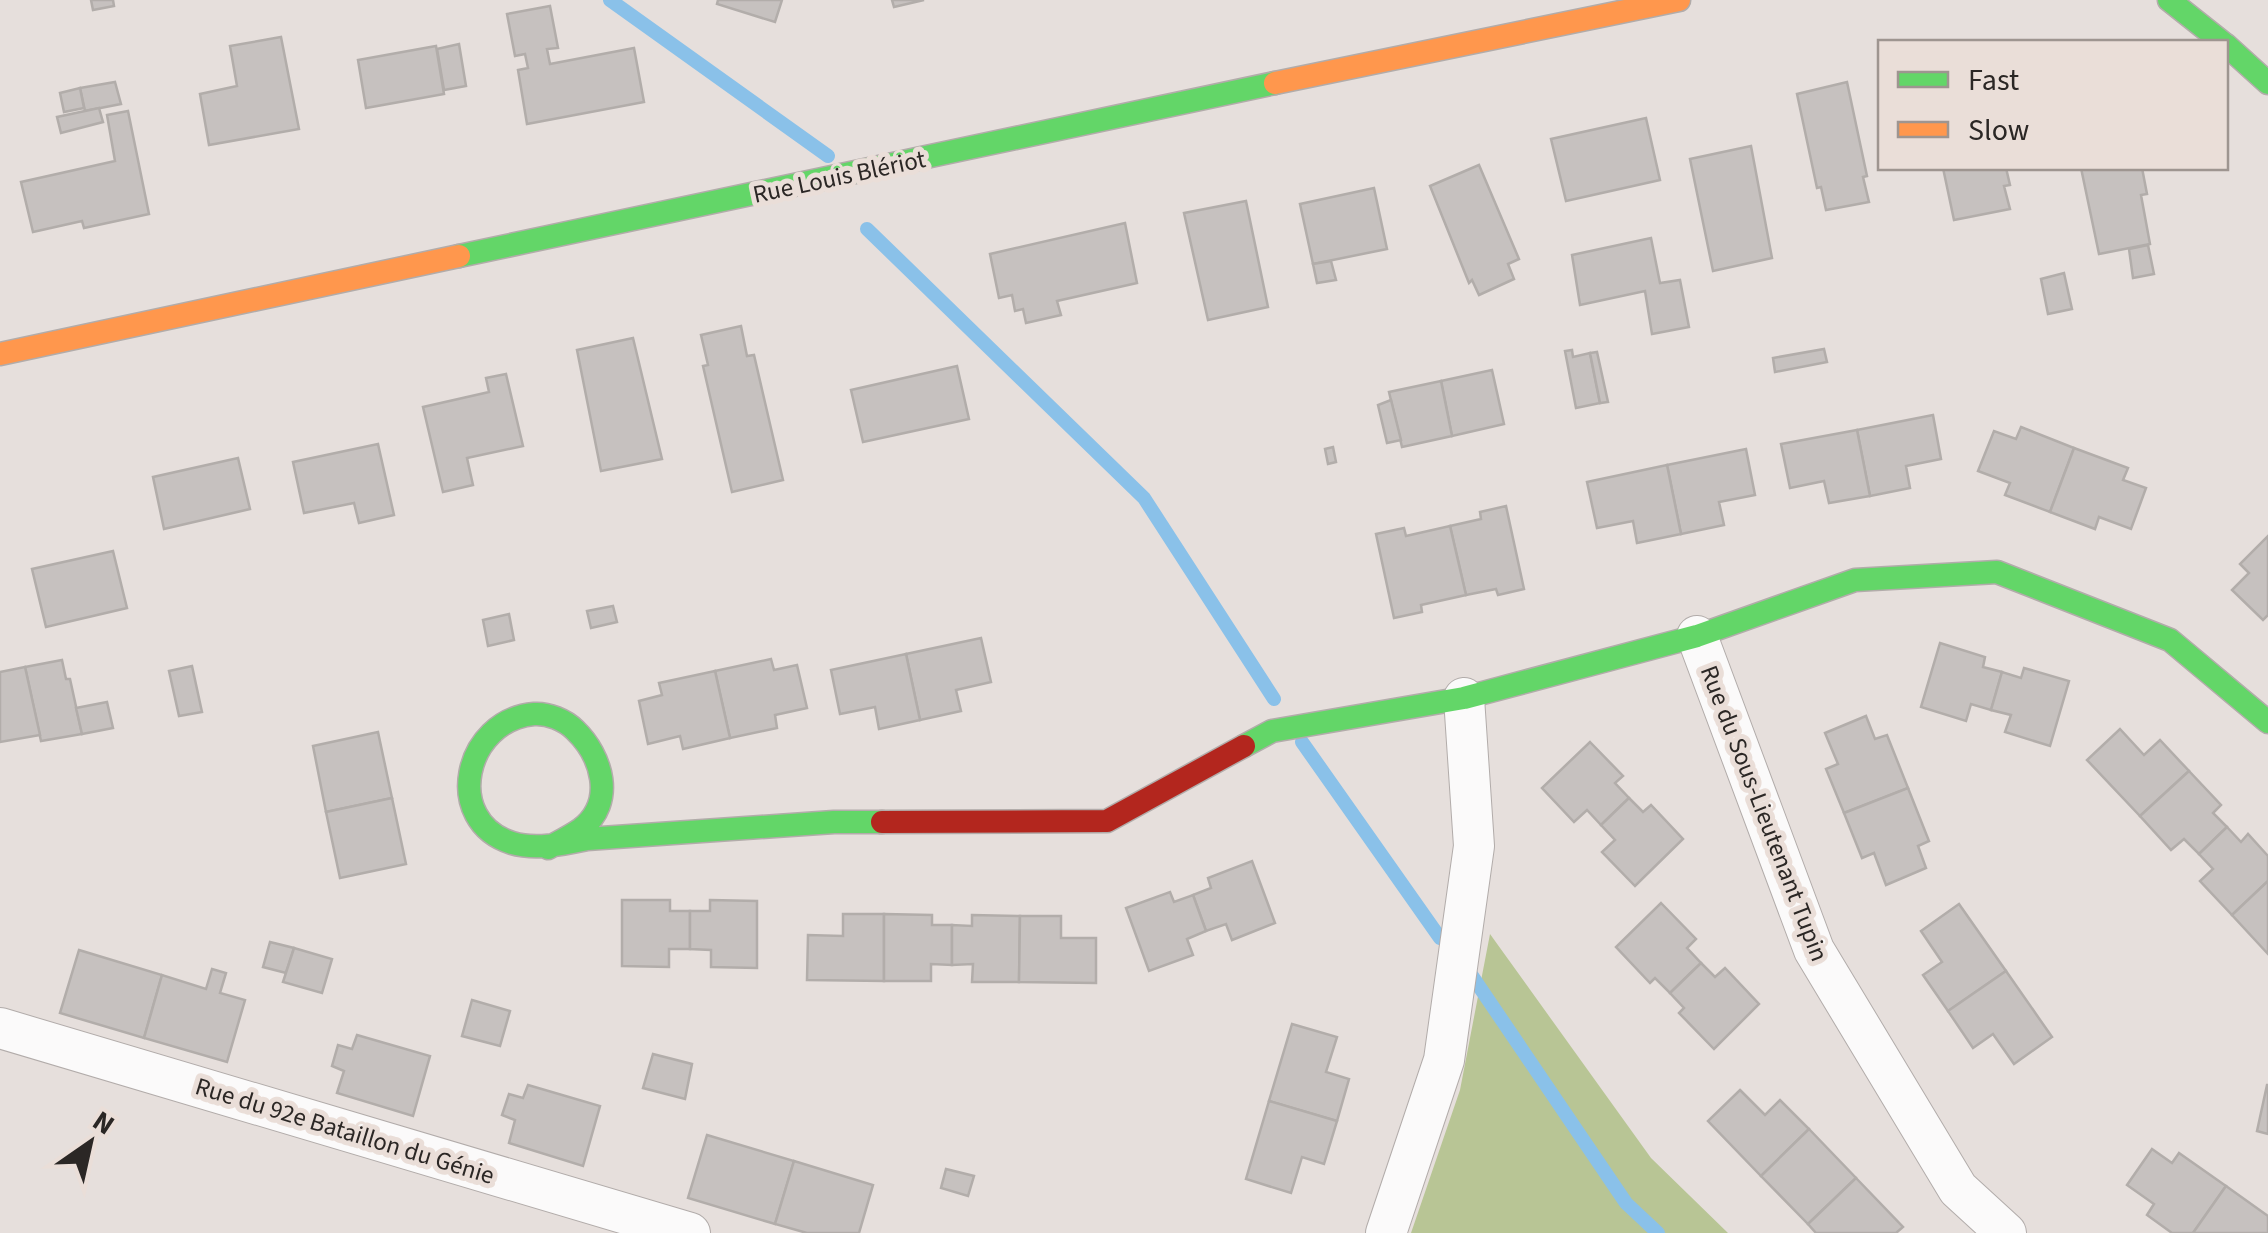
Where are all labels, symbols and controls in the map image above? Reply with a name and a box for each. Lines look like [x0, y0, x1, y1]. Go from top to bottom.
legend [1878, 40, 2228, 170]
text: Fast [1968, 59, 2019, 102]
text: Slow [1968, 109, 2029, 152]
street label: Rue Louis Blériot [750, 141, 929, 213]
street label: Rue du Sous-Lieutenant Tupin [1691, 660, 1837, 967]
street label: Rue du 92e Bataillon du Génie [191, 1068, 499, 1194]
north arrow [40, 1093, 140, 1193]
text: N [85, 1101, 122, 1145]

